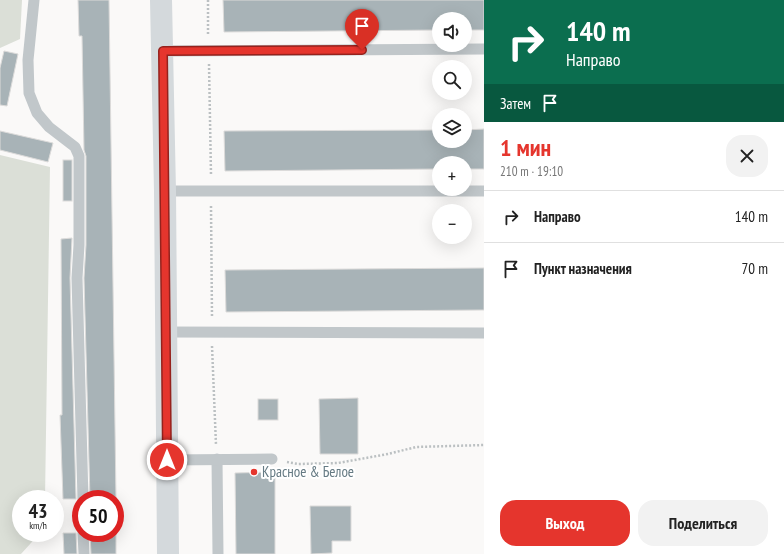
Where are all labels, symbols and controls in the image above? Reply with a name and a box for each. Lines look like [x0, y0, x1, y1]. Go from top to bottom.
pin [345, 9, 379, 50]
map controls [432, 12, 472, 244]
button: sound [432, 12, 472, 52]
text: 140 m [566, 12, 630, 49]
icon: arrive [351, 15, 373, 37]
icon: right [500, 16, 552, 68]
text: Направо [566, 48, 621, 71]
button: search [432, 60, 472, 100]
icon: arrive [539, 92, 561, 114]
text: Затем [500, 94, 531, 113]
button: layers [432, 108, 472, 148]
text: 1 мин [500, 132, 551, 163]
button: close [726, 135, 768, 177]
button: + [432, 156, 472, 196]
text: 210 m · 19:10 [500, 163, 563, 180]
button: − [432, 204, 472, 244]
icon: right [500, 206, 522, 228]
text: Направо [534, 207, 581, 226]
text: 140 m [735, 207, 768, 226]
icon: arrive [500, 258, 522, 280]
text: Пункт назначения [534, 259, 632, 278]
text: 70 m [742, 259, 768, 278]
position arrow [146, 439, 188, 481]
place label: Красное & Белое [262, 462, 354, 481]
marker: Красное & Белое [249, 467, 259, 477]
speed limit sign: 50 [72, 490, 124, 542]
text: 43 [28, 498, 48, 524]
button: Выход [500, 500, 630, 546]
button: Поделиться [638, 500, 768, 546]
text: km/h [29, 519, 47, 532]

